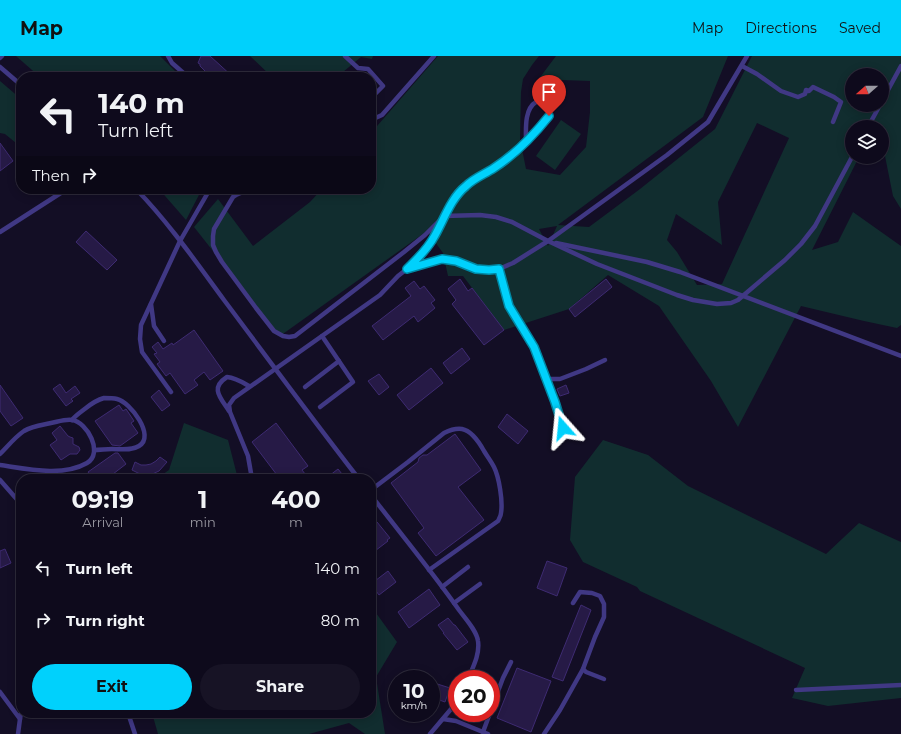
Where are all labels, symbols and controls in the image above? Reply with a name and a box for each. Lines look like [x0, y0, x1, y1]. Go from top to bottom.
text: Map [20, 17, 63, 40]
text: Map [692, 19, 723, 37]
text: Directions [745, 19, 817, 37]
text: Saved [839, 19, 881, 37]
north arrow [845, 68, 889, 112]
map controls [845, 68, 889, 164]
pin [532, 75, 566, 116]
icon: arrive [538, 81, 560, 103]
text: 140 m [98, 86, 185, 120]
icon: left [32, 88, 84, 140]
text: Turn left [98, 120, 173, 142]
button: layers [845, 120, 889, 164]
icon: right [78, 164, 100, 186]
text: Then [32, 166, 70, 185]
position arrow [542, 407, 584, 449]
text: 09:19 [72, 485, 134, 514]
text: 1 [198, 485, 207, 514]
text: 400 [271, 485, 320, 514]
text: Arrival [82, 514, 123, 530]
text: min [190, 514, 216, 530]
text: m [289, 514, 303, 530]
icon: left [32, 557, 54, 579]
text: Turn left [66, 559, 133, 578]
text: 140 m [315, 559, 360, 578]
icon: right [32, 609, 54, 631]
text: Turn right [66, 611, 145, 630]
text: 80 m [321, 611, 360, 630]
button: Exit [32, 664, 192, 710]
button: Share [200, 664, 360, 710]
speed limit sign: 20 [448, 670, 500, 722]
text: 10 [403, 679, 425, 703]
text: km/h [401, 699, 427, 712]

